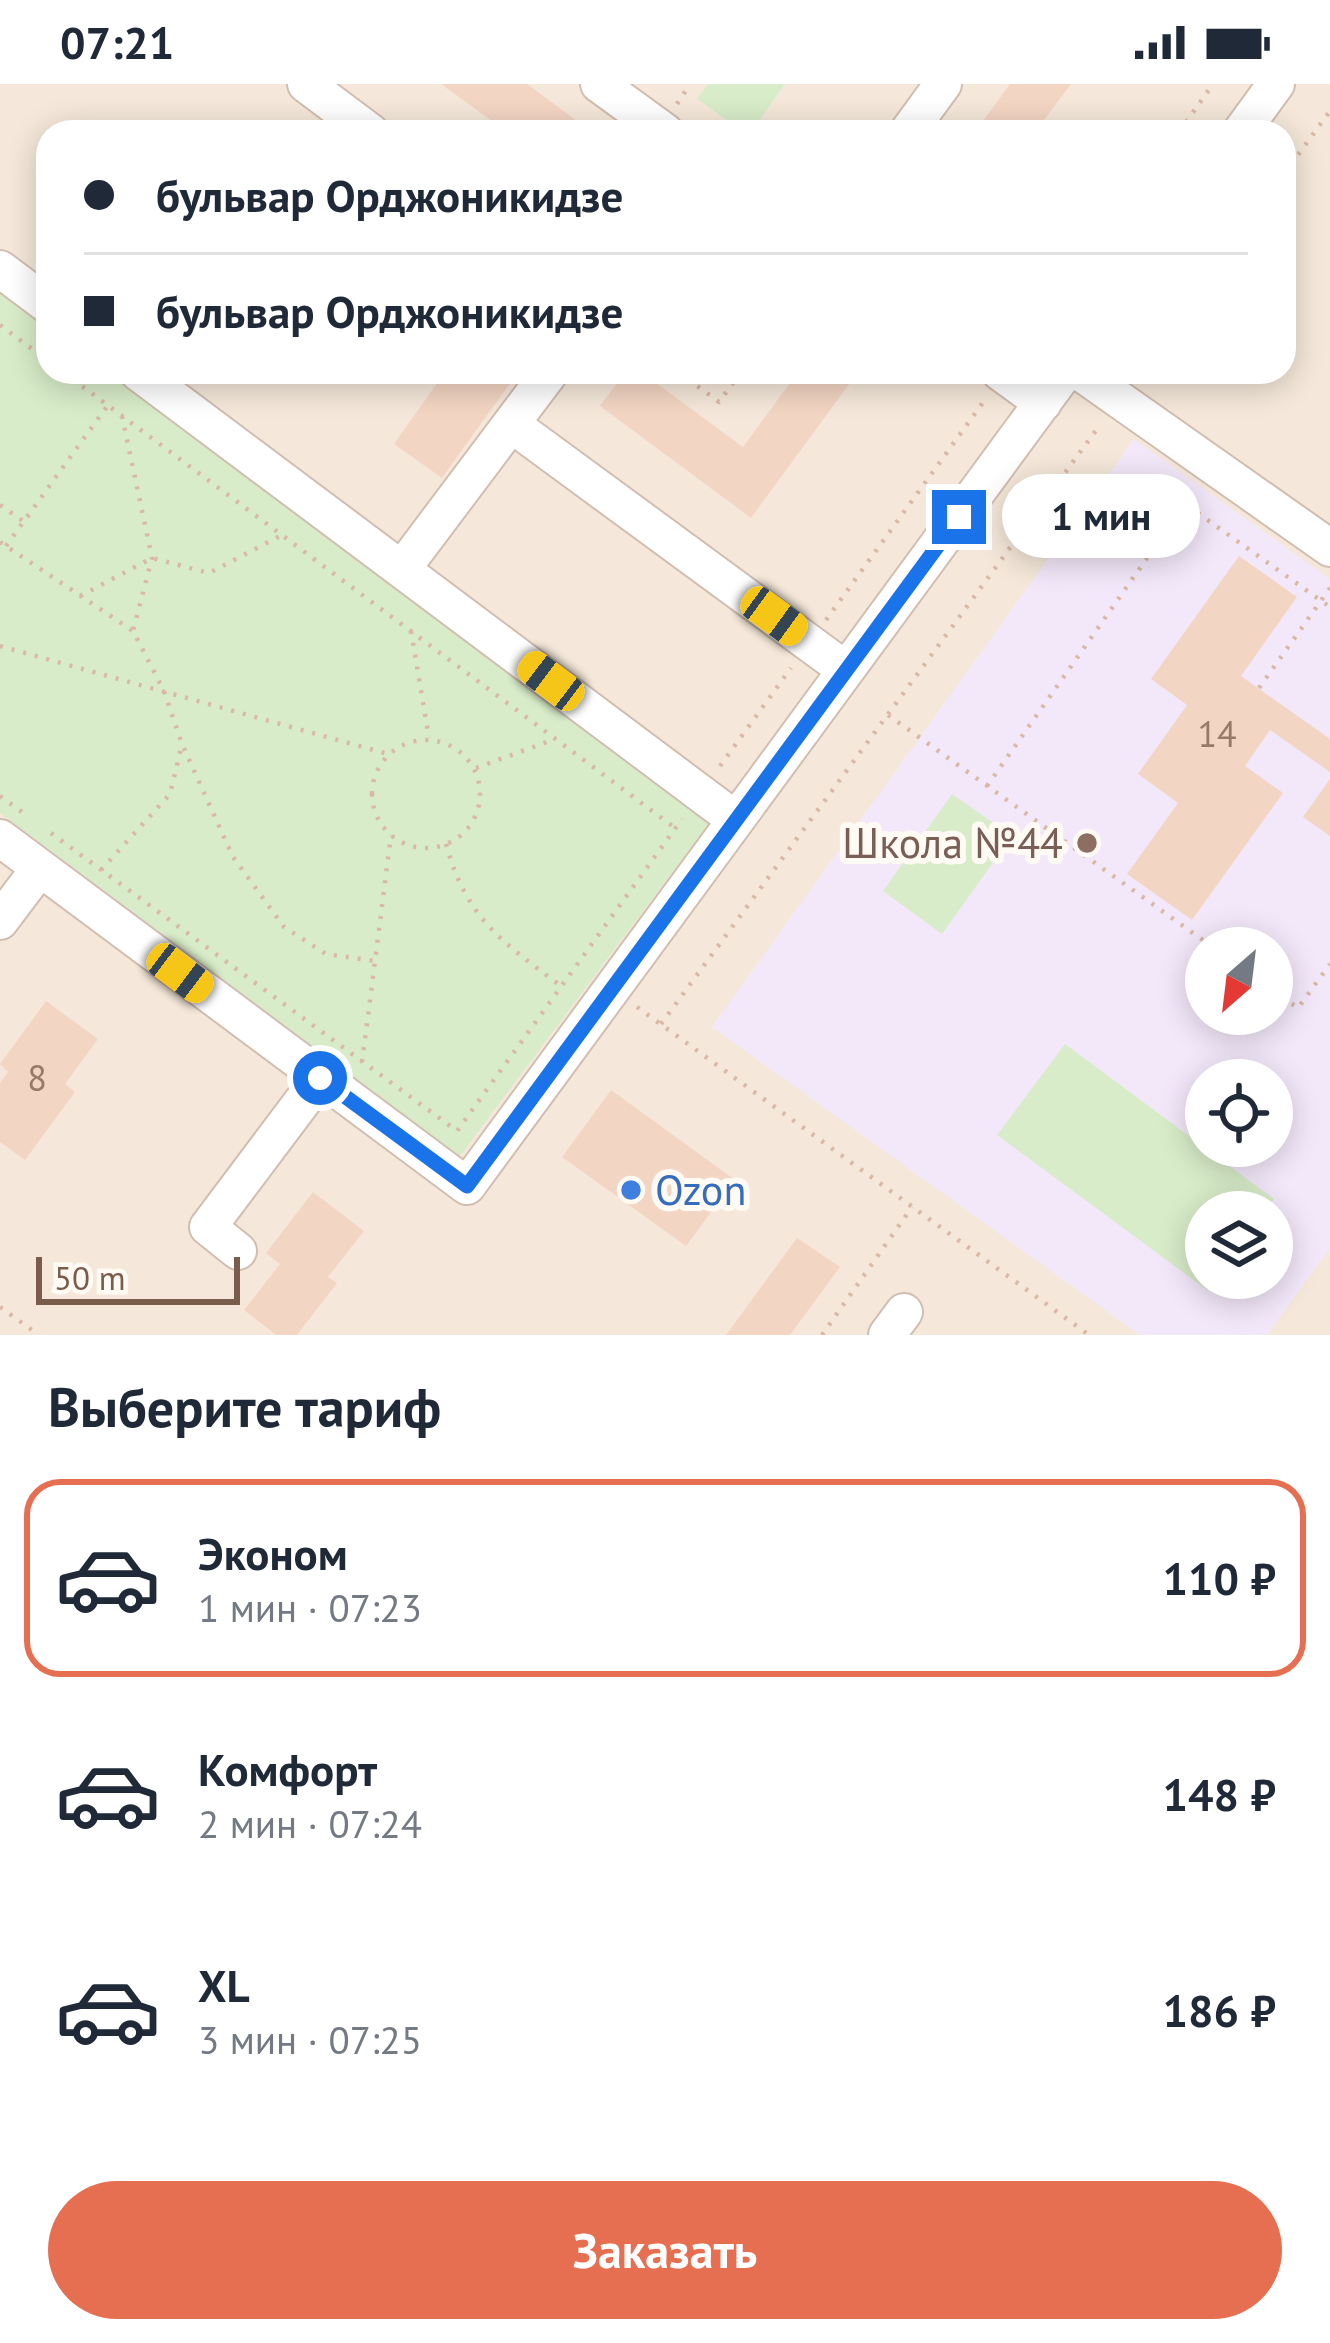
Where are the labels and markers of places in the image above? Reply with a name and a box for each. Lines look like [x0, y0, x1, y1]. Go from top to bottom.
place label: Школа №44 [842, 815, 1063, 870]
marker: Школа №44 [1074, 830, 1100, 856]
place label: Ozon [655, 1162, 746, 1217]
marker: Ozon [618, 1177, 644, 1203]

